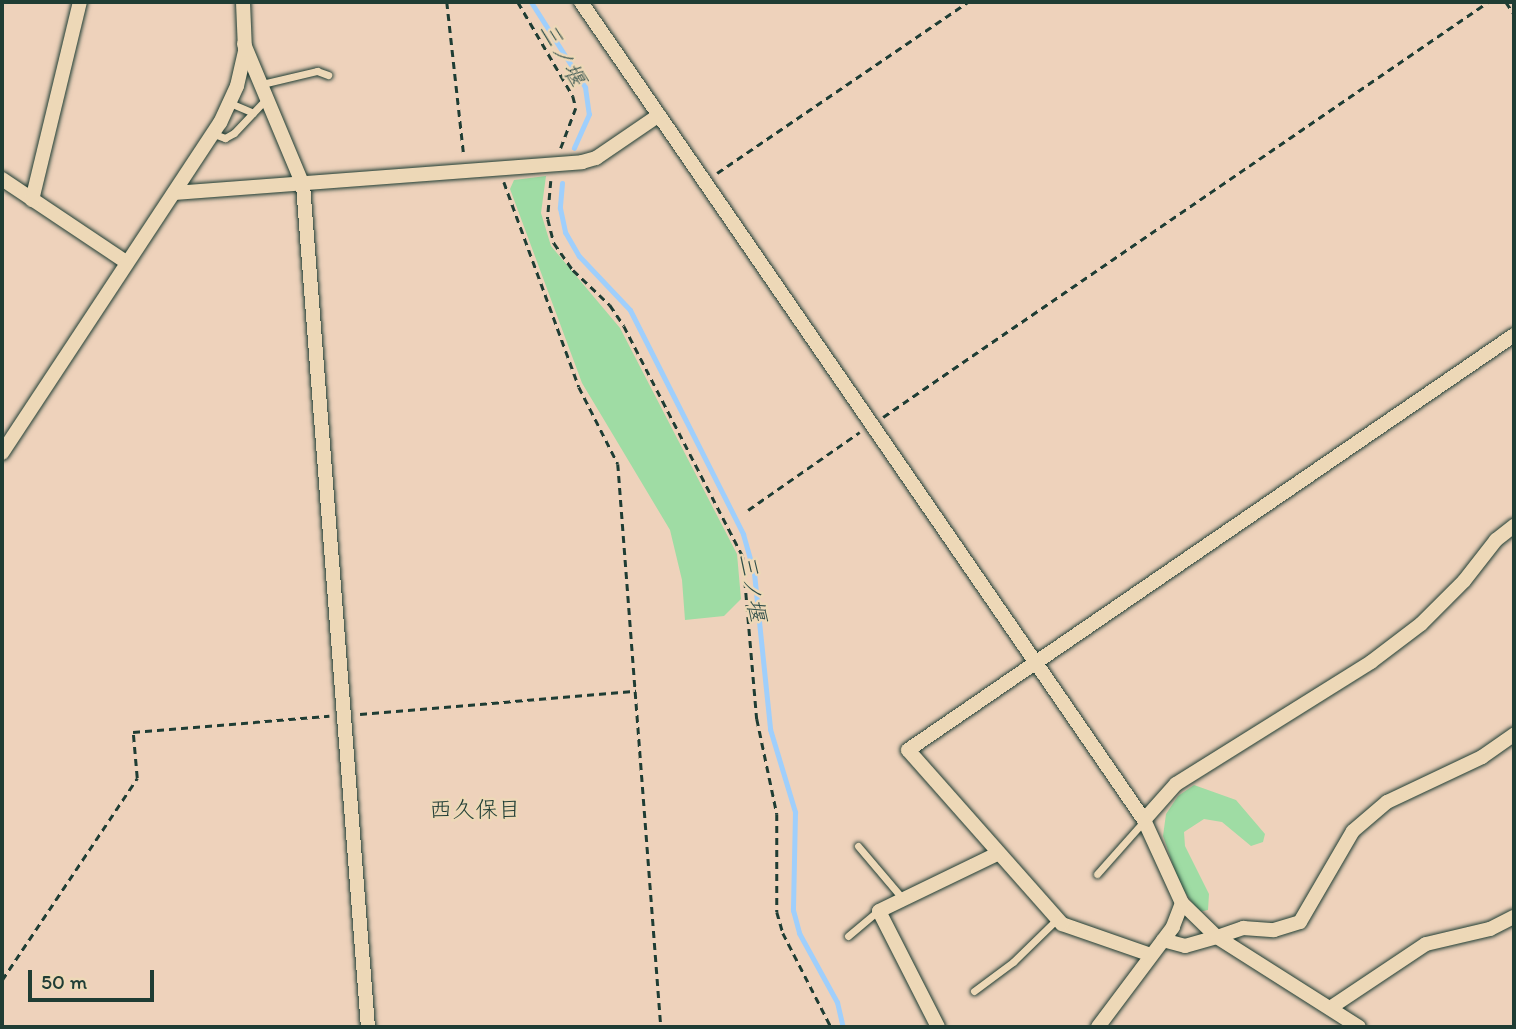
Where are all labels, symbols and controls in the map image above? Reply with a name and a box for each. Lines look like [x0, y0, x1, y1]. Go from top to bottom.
water label: 三ノ堰 [534, 17, 592, 91]
water label: 三ノ堰 [733, 551, 773, 623]
district label: 西久保目 [429, 795, 521, 823]
scale bar [32, 956, 158, 1000]
text: 50 m [41, 969, 87, 994]

